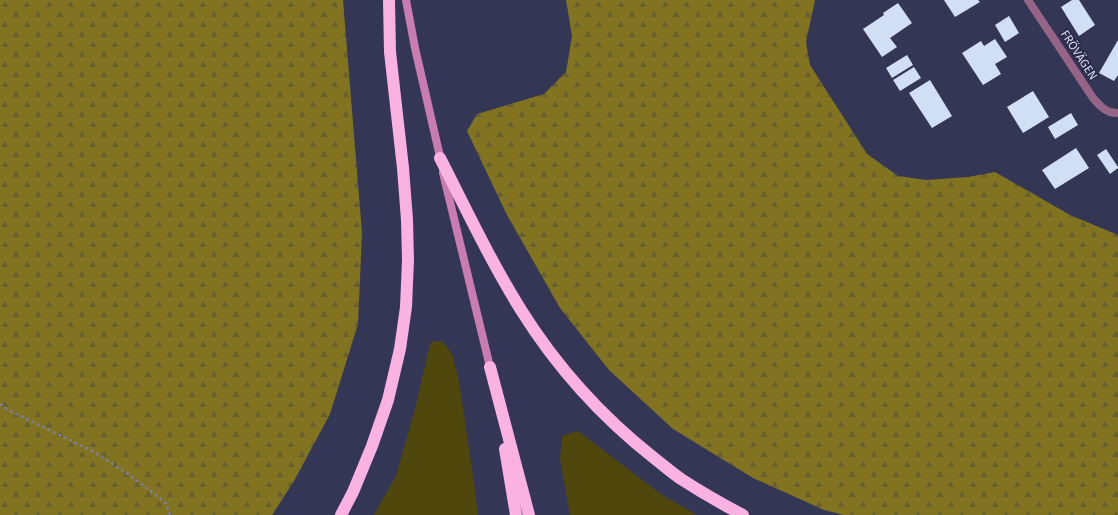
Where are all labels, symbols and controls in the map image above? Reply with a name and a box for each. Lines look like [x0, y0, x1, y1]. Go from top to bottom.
street label: FRÖVÄGEN [1058, 26, 1102, 83]

